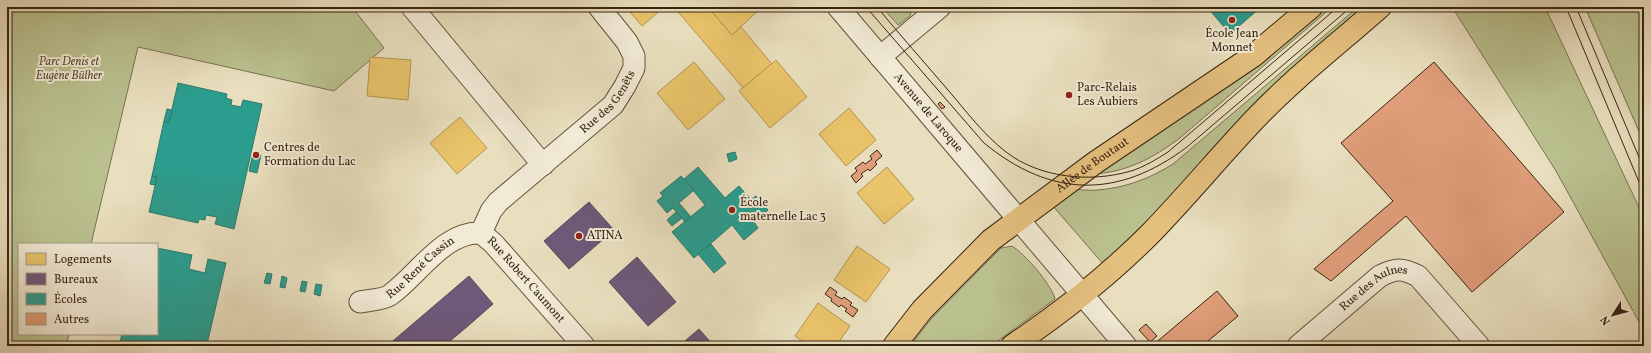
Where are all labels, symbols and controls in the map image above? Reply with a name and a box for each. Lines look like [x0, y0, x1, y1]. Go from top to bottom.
marker: École Jean Monnet [1227, 15, 1237, 25]
place label: École Jean Monnet [1205, 25, 1259, 56]
park label: Parc Denis et Eugène Bülher [36, 54, 103, 84]
street label: Rue des Genêts [577, 68, 640, 138]
street label: Avenue de Laroque [890, 70, 967, 156]
place label: Parc-Relais Les Aubiers [1077, 80, 1138, 110]
marker: Parc-Relais Les Aubiers [1064, 90, 1074, 100]
street label: Allée de Boutaut [1053, 134, 1132, 197]
place label: Centres de Formation du Lac [264, 140, 356, 170]
marker: Centres de Formation du Lac [251, 150, 261, 160]
place label: École maternelle Lac 3 [740, 194, 826, 225]
marker: École maternelle Lac 3 [727, 205, 737, 215]
place label: ATINA [587, 228, 623, 244]
marker: ATINA [574, 231, 584, 241]
street label: Rue René Cassin [383, 233, 458, 303]
street label: Rue Robert Caumont [483, 233, 568, 327]
legend [18, 243, 158, 335]
text: Logements [54, 252, 112, 268]
street label: Rue des Aulnes [1336, 262, 1410, 315]
text: Bureaux [54, 272, 98, 288]
text: Écoles [54, 291, 87, 308]
north arrow [1593, 295, 1633, 335]
text: Autres [54, 312, 89, 328]
text: N [1598, 312, 1615, 328]

